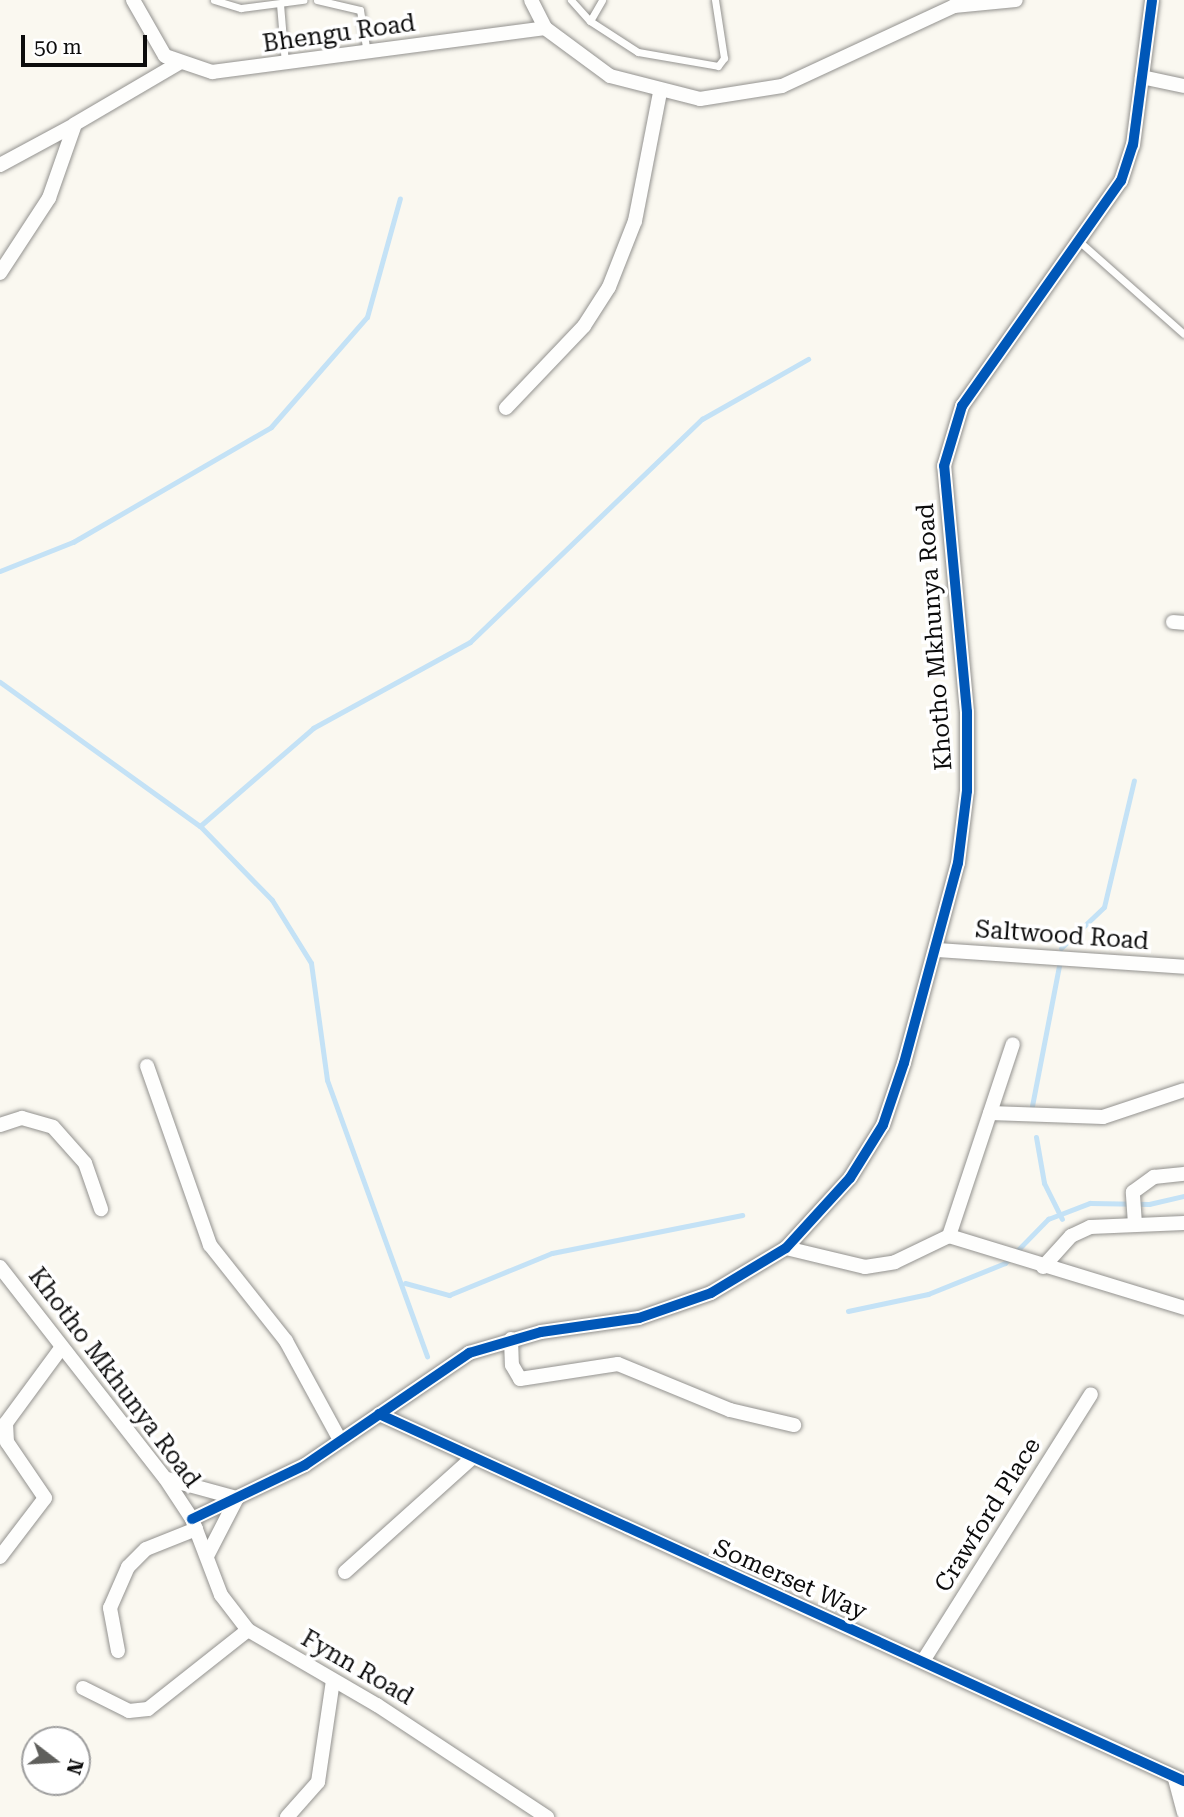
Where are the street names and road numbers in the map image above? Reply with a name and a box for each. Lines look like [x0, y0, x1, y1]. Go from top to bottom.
street label: Bhengu Road [261, 9, 417, 59]
street label: Khotho Mkhunya Road [911, 502, 959, 772]
street label: Saltwood Road [974, 916, 1150, 956]
street label: Khotho Mkhunya Road [22, 1262, 206, 1494]
street label: Crawford Place [929, 1433, 1047, 1597]
street label: Somerset Way [709, 1533, 871, 1627]
street label: Fynn Road [296, 1624, 418, 1712]

